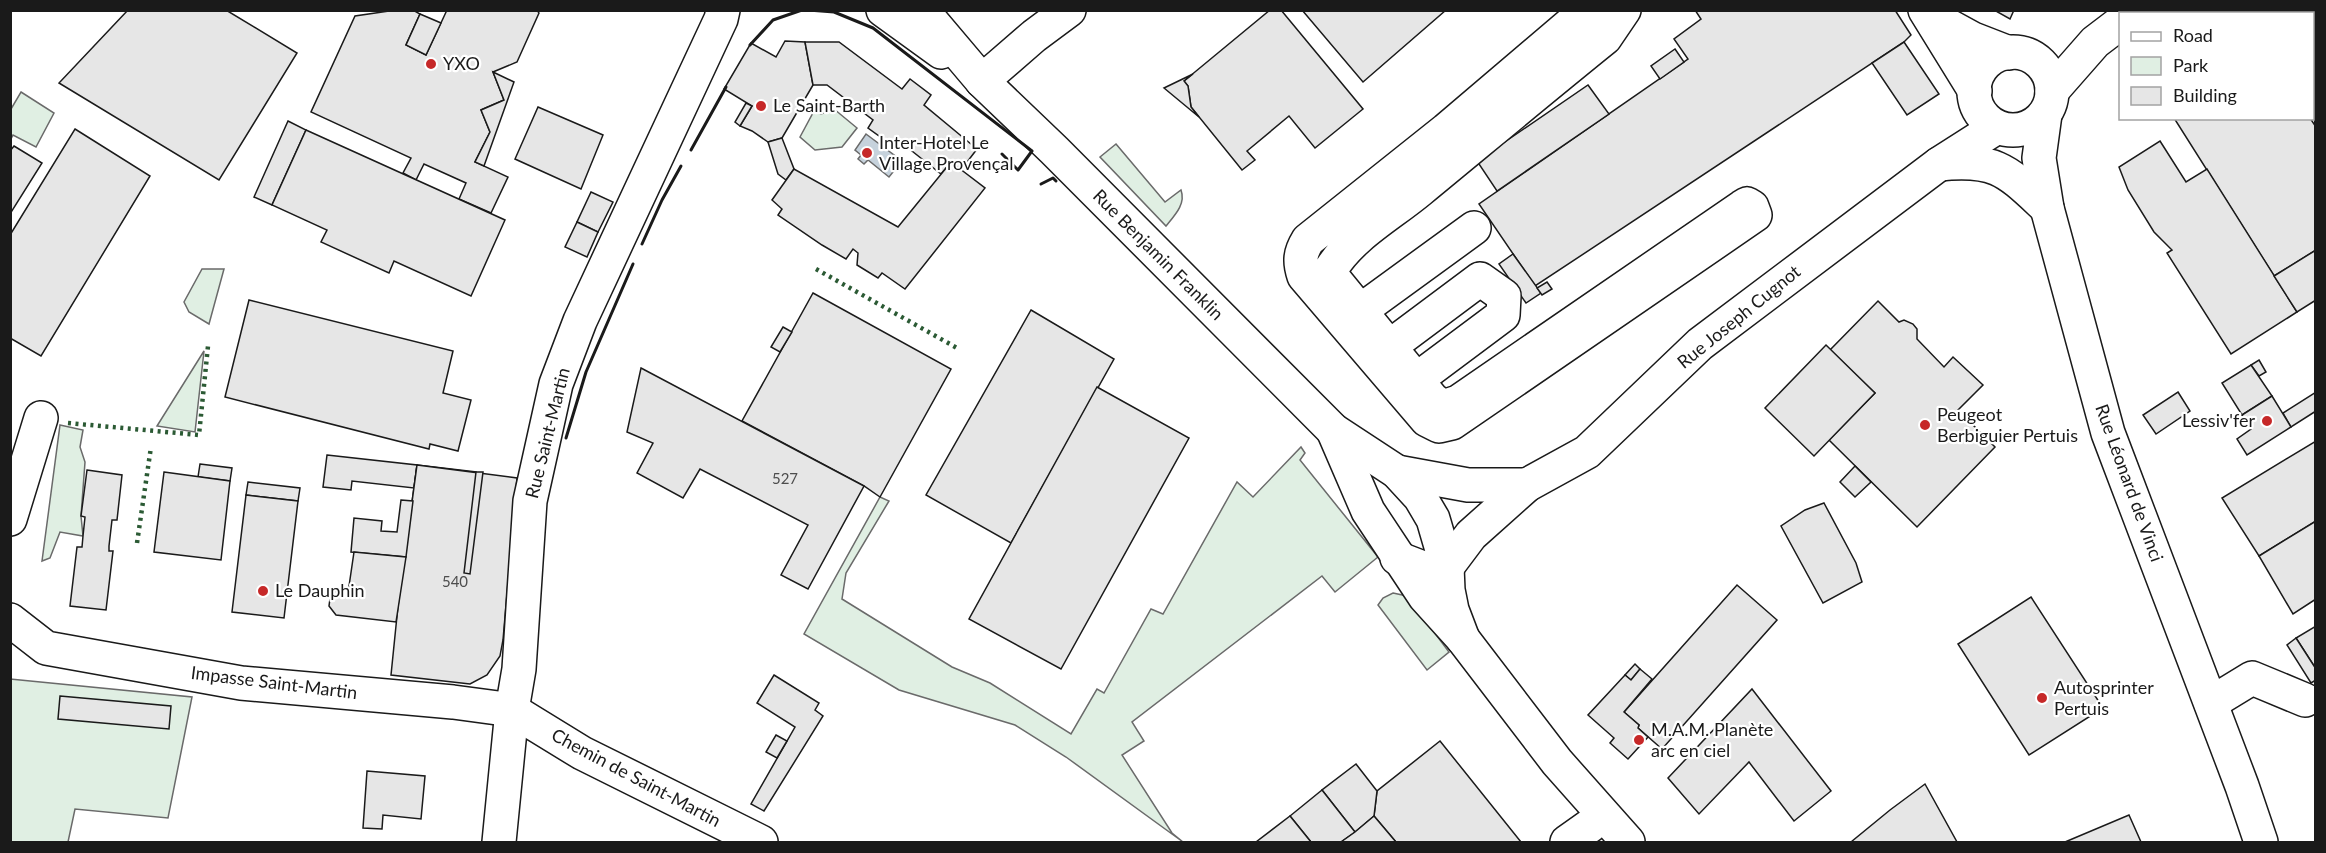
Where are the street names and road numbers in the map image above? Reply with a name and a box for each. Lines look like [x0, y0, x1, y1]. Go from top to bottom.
street label: Rue Benjamin Franklin [1089, 184, 1229, 324]
street label: Rue Joseph Cugnot [1672, 260, 1805, 373]
street label: Rue Saint-Martin [520, 365, 574, 500]
street label: Rue Léonard de Vinci [2091, 401, 2169, 565]
street label: Impasse Saint-Martin [190, 661, 359, 703]
street label: Chemin de Saint-Martin [548, 723, 725, 831]

